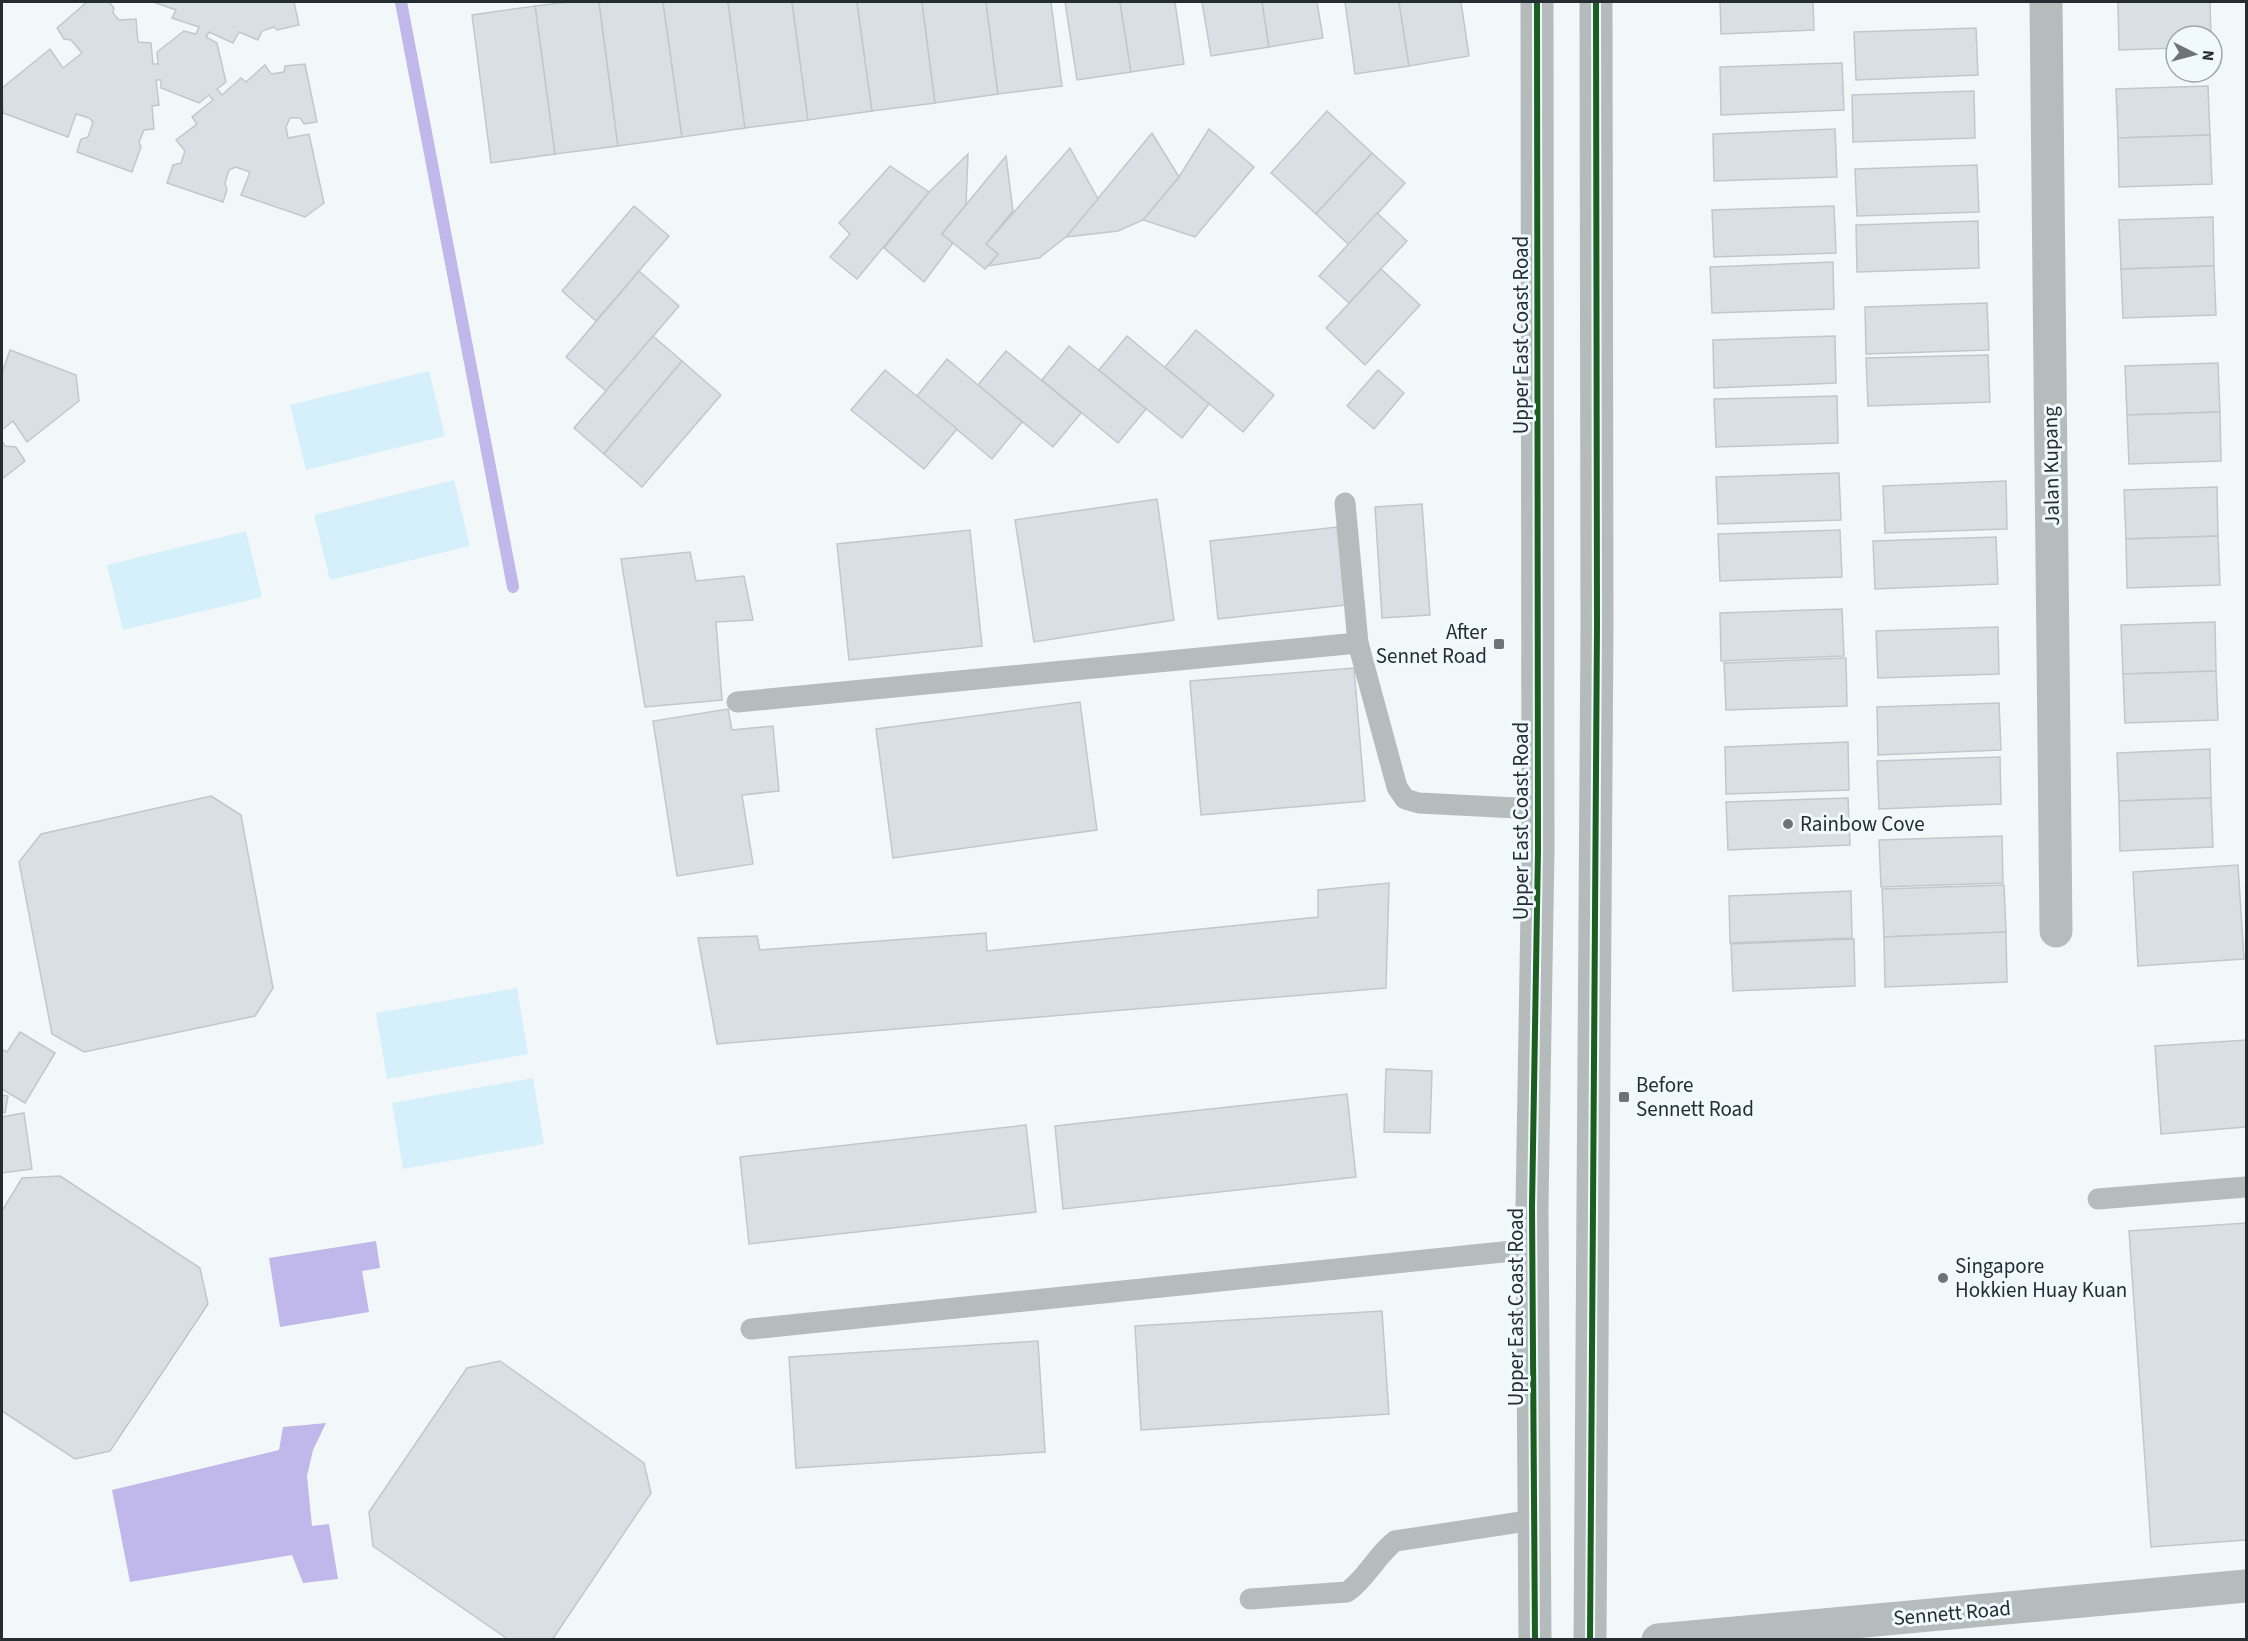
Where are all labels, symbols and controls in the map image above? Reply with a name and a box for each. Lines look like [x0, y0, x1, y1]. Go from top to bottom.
north arrow [2164, 24, 2224, 84]
text: N [2196, 49, 2219, 62]
street label: Upper East Coast Road [1506, 236, 1536, 434]
street label: Jalan Kupang [2035, 406, 2067, 526]
place label: After Sennet Road [1376, 617, 1488, 671]
marker: After Sennet Road [1492, 637, 1506, 651]
street label: Upper East Coast Road [1506, 722, 1536, 920]
place label: Rainbow Cove [1800, 809, 1925, 839]
marker: Rainbow Cove [1781, 817, 1795, 831]
place label: Before Sennett Road [1636, 1070, 1754, 1124]
marker: Before Sennett Road [1617, 1090, 1631, 1104]
street label: Upper East Coast Road [1501, 1208, 1531, 1406]
place label: Singapore Hokkien Huay Kuan [1955, 1251, 2127, 1305]
marker: Singapore Hokkien Huay Kuan [1936, 1271, 1950, 1285]
street label: Sennett Road [1892, 1593, 2012, 1633]

